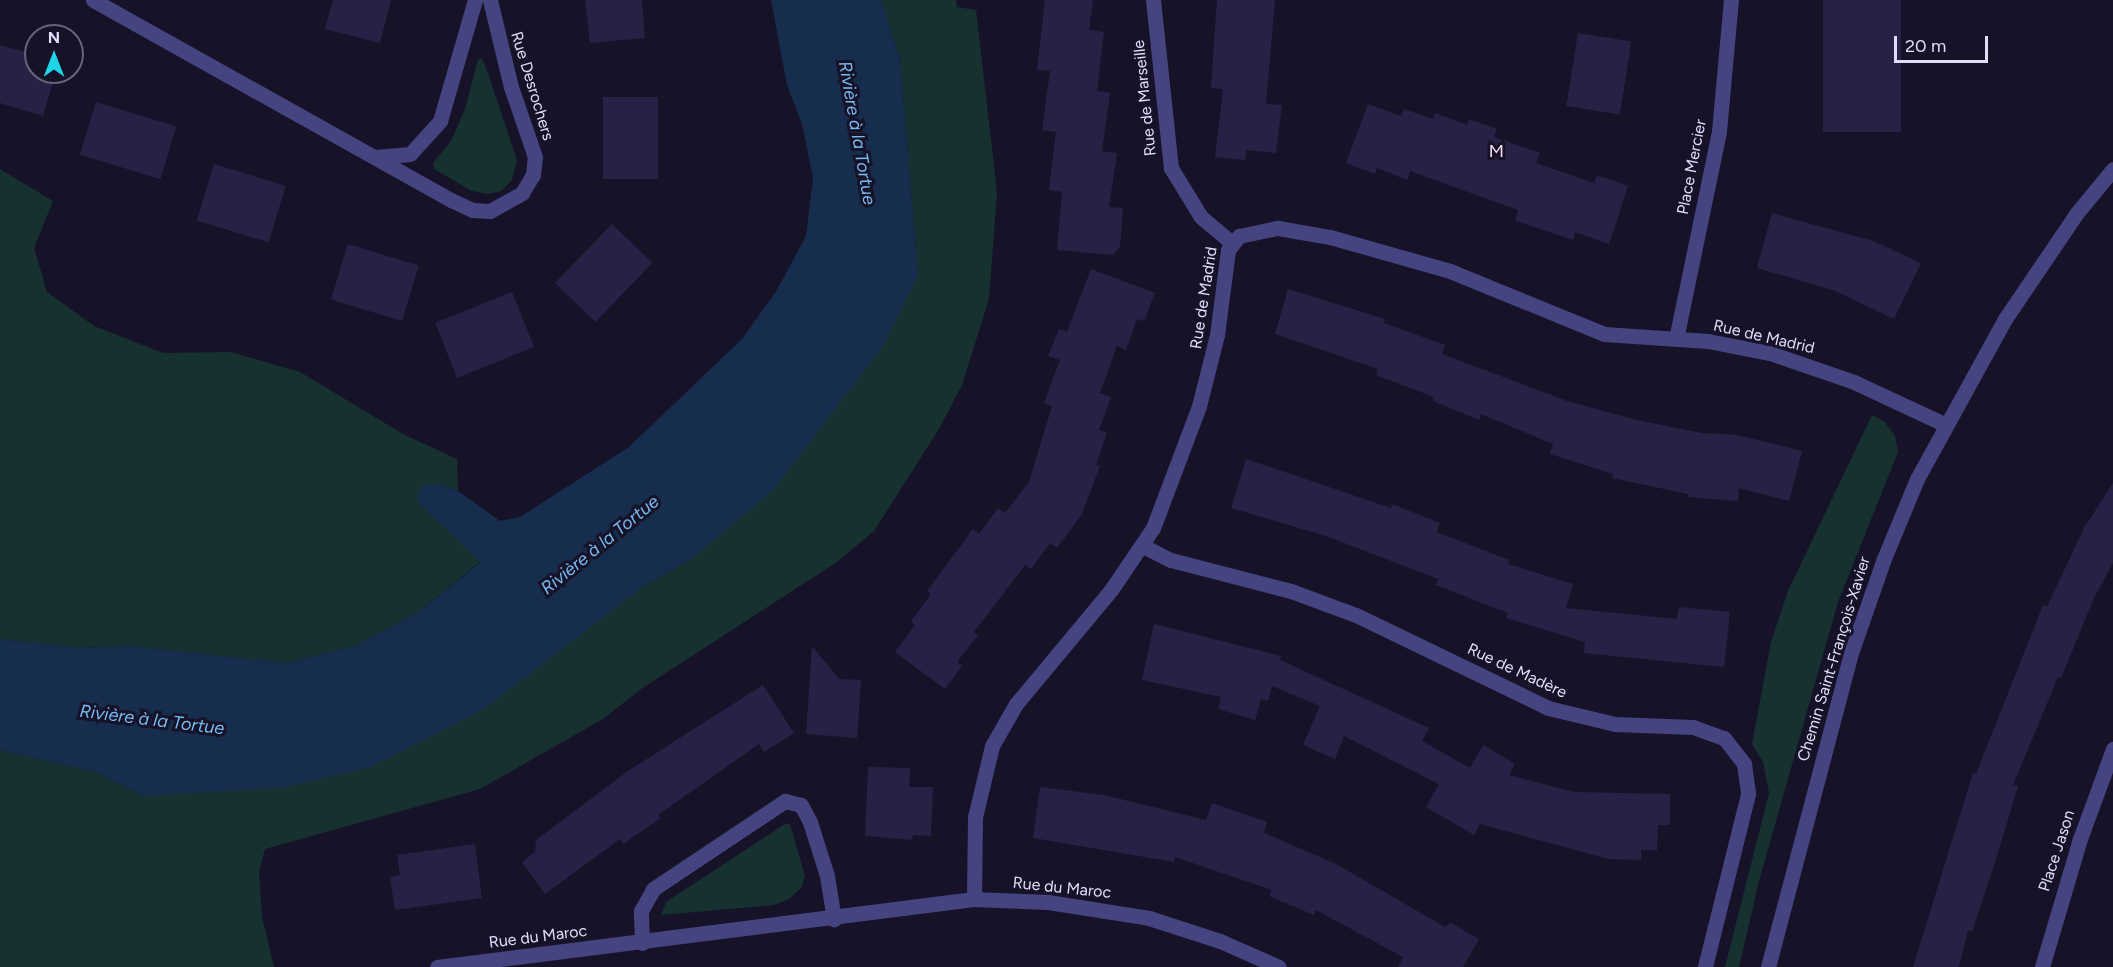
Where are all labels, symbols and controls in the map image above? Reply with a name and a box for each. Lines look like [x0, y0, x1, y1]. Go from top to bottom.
north arrow [24, 24, 84, 84]
scale bar [1897, 24, 1992, 62]
text: N [48, 28, 60, 47]
street label: Rue Desrochers [506, 29, 558, 143]
text: 20 m [1905, 35, 1946, 57]
street label: Rue de Marseille [1129, 39, 1161, 157]
water label: Rivière à la Tortue [834, 59, 880, 207]
street label: Place Mercier [1673, 118, 1711, 216]
district label: M [1489, 140, 1505, 162]
street label: Rue de Madrid [1186, 246, 1222, 350]
street label: Rue de Madrid [1712, 316, 1816, 358]
water label: Rivière à la Tortue [537, 491, 663, 599]
street label: Chemin Saint-François-Xavier [1794, 554, 1874, 764]
street label: Rue de Madère [1464, 640, 1570, 702]
water label: Rivière à la Tortue [78, 700, 226, 740]
street label: Place Jason [2035, 808, 2079, 894]
street label: Rue du Maroc [1012, 873, 1112, 903]
street label: Rue du Maroc [488, 921, 588, 953]

